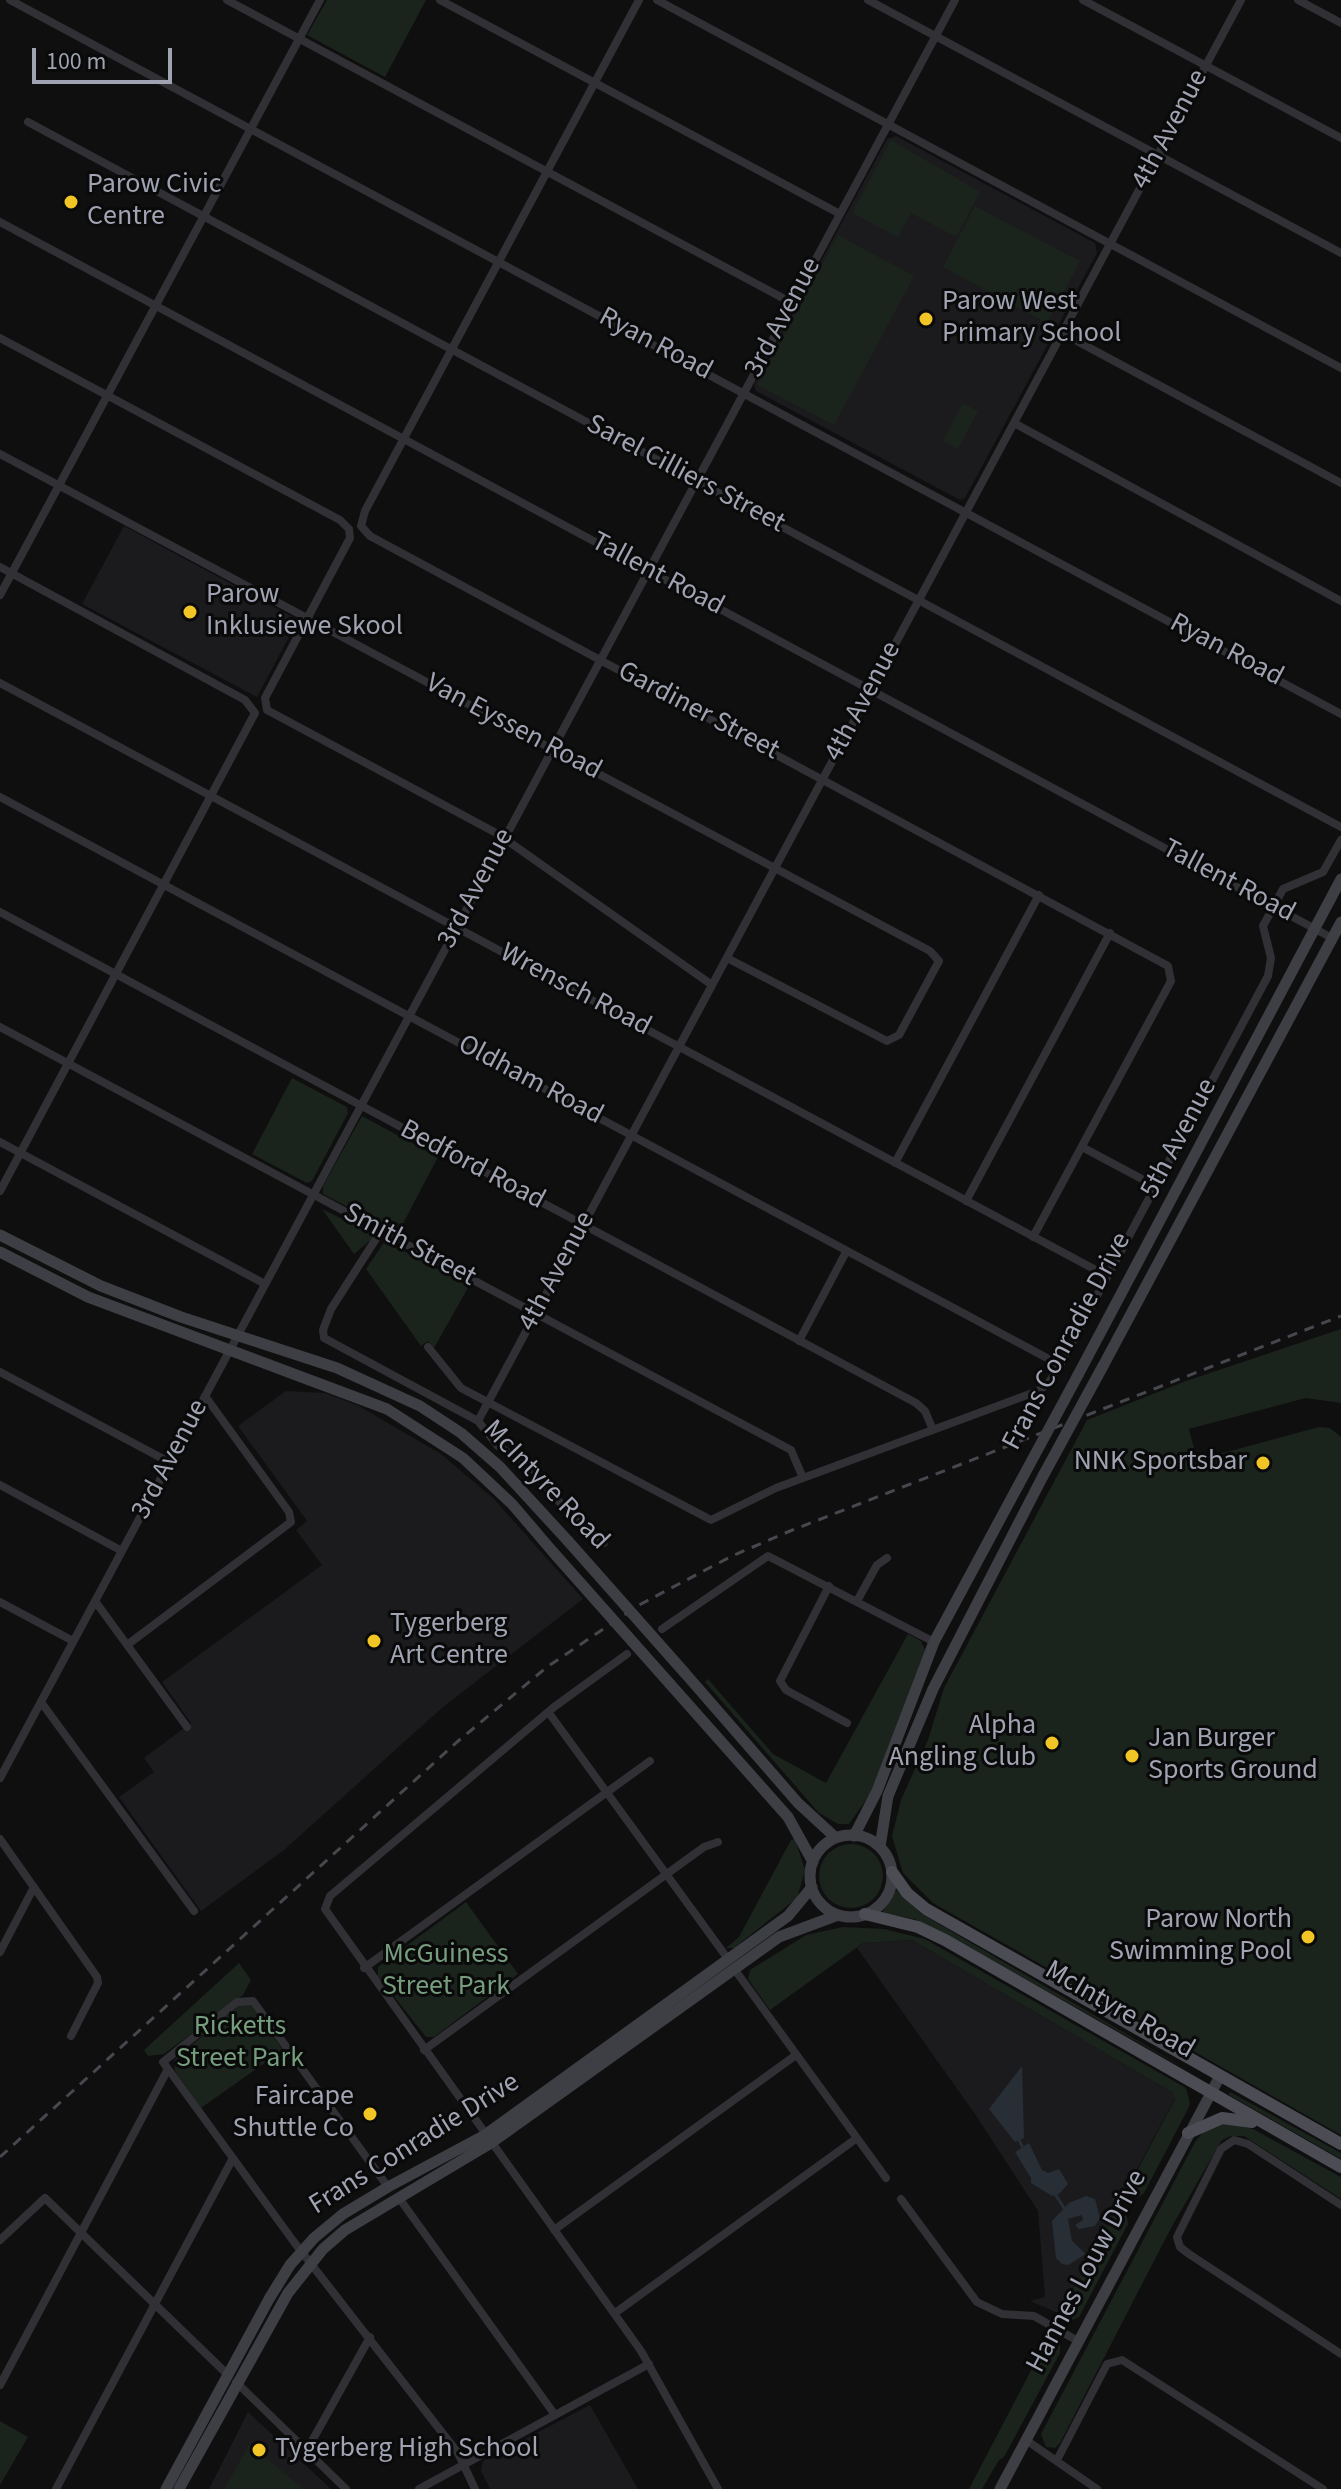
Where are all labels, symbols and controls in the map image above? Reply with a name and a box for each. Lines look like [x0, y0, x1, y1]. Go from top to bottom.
scale bar [36, 32, 176, 82]
text: 100 m [46, 44, 106, 79]
street label: 4th Avenue [1126, 64, 1216, 196]
place label: Parow Civic Centre [87, 169, 222, 235]
marker: Parow Civic Centre [62, 193, 80, 211]
street label: 3rd Avenue [738, 252, 830, 384]
place label: Parow West Primary School [942, 286, 1121, 352]
street label: Ryan Road [593, 301, 717, 389]
marker: Parow West Primary School [917, 310, 935, 328]
street label: Sarel Cilliers Street [580, 408, 790, 542]
street label: Tallent Road [585, 526, 729, 624]
place label: Parow Inklusiewe Skool [206, 579, 403, 645]
marker: Parow Inklusiewe Skool [181, 603, 199, 621]
street label: Ryan Road [1164, 607, 1288, 695]
street label: 4th Avenue [819, 636, 909, 768]
street label: Gardiner Street [612, 655, 784, 769]
street label: Van Eyssen Road [419, 667, 607, 789]
street label: 3rd Avenue [431, 823, 523, 955]
street label: Tallent Road [1156, 833, 1300, 931]
street label: Wrensch Road [494, 937, 656, 1045]
street label: Oldham Road [452, 1029, 608, 1133]
street label: 5th Avenue [1135, 1073, 1225, 1205]
street label: Bedford Road [394, 1114, 550, 1218]
street label: Smith Street [337, 1197, 481, 1295]
street label: 4th Avenue [513, 1206, 603, 1338]
street label: Frans Conradie Drive [997, 1228, 1139, 1456]
street label: 3rd Avenue [125, 1394, 217, 1526]
street label: McIntyre Road [475, 1414, 615, 1558]
place label: NNK Sportsbar [1074, 1446, 1247, 1480]
marker: NNK Sportsbar [1254, 1454, 1272, 1472]
place label: Tygerberg Art Centre [390, 1608, 508, 1674]
marker: Tygerberg Art Centre [365, 1632, 383, 1650]
place label: Alpha Angling Club [888, 1710, 1036, 1776]
place label: Jan Burger Sports Ground [1148, 1723, 1318, 1789]
marker: Alpha Angling Club [1043, 1734, 1061, 1752]
marker: Jan Burger Sports Ground [1123, 1747, 1141, 1765]
place label: Parow North Swimming Pool [1109, 1904, 1292, 1970]
marker: Parow North Swimming Pool [1299, 1928, 1317, 1946]
park label: McGuiness Street Park [382, 1939, 510, 2005]
street label: McIntyre Road [1038, 1955, 1200, 2067]
park label: Ricketts Street Park [176, 2011, 304, 2077]
street label: Frans Conradie Drive [304, 2067, 526, 2223]
place label: Faircape Shuttle Co [232, 2081, 354, 2147]
marker: Faircape Shuttle Co [361, 2105, 379, 2123]
street label: Hannes Louw Drive [1021, 2165, 1155, 2379]
place label: Tygerberg High School [275, 2433, 539, 2467]
marker: Tygerberg High School [250, 2441, 268, 2459]

